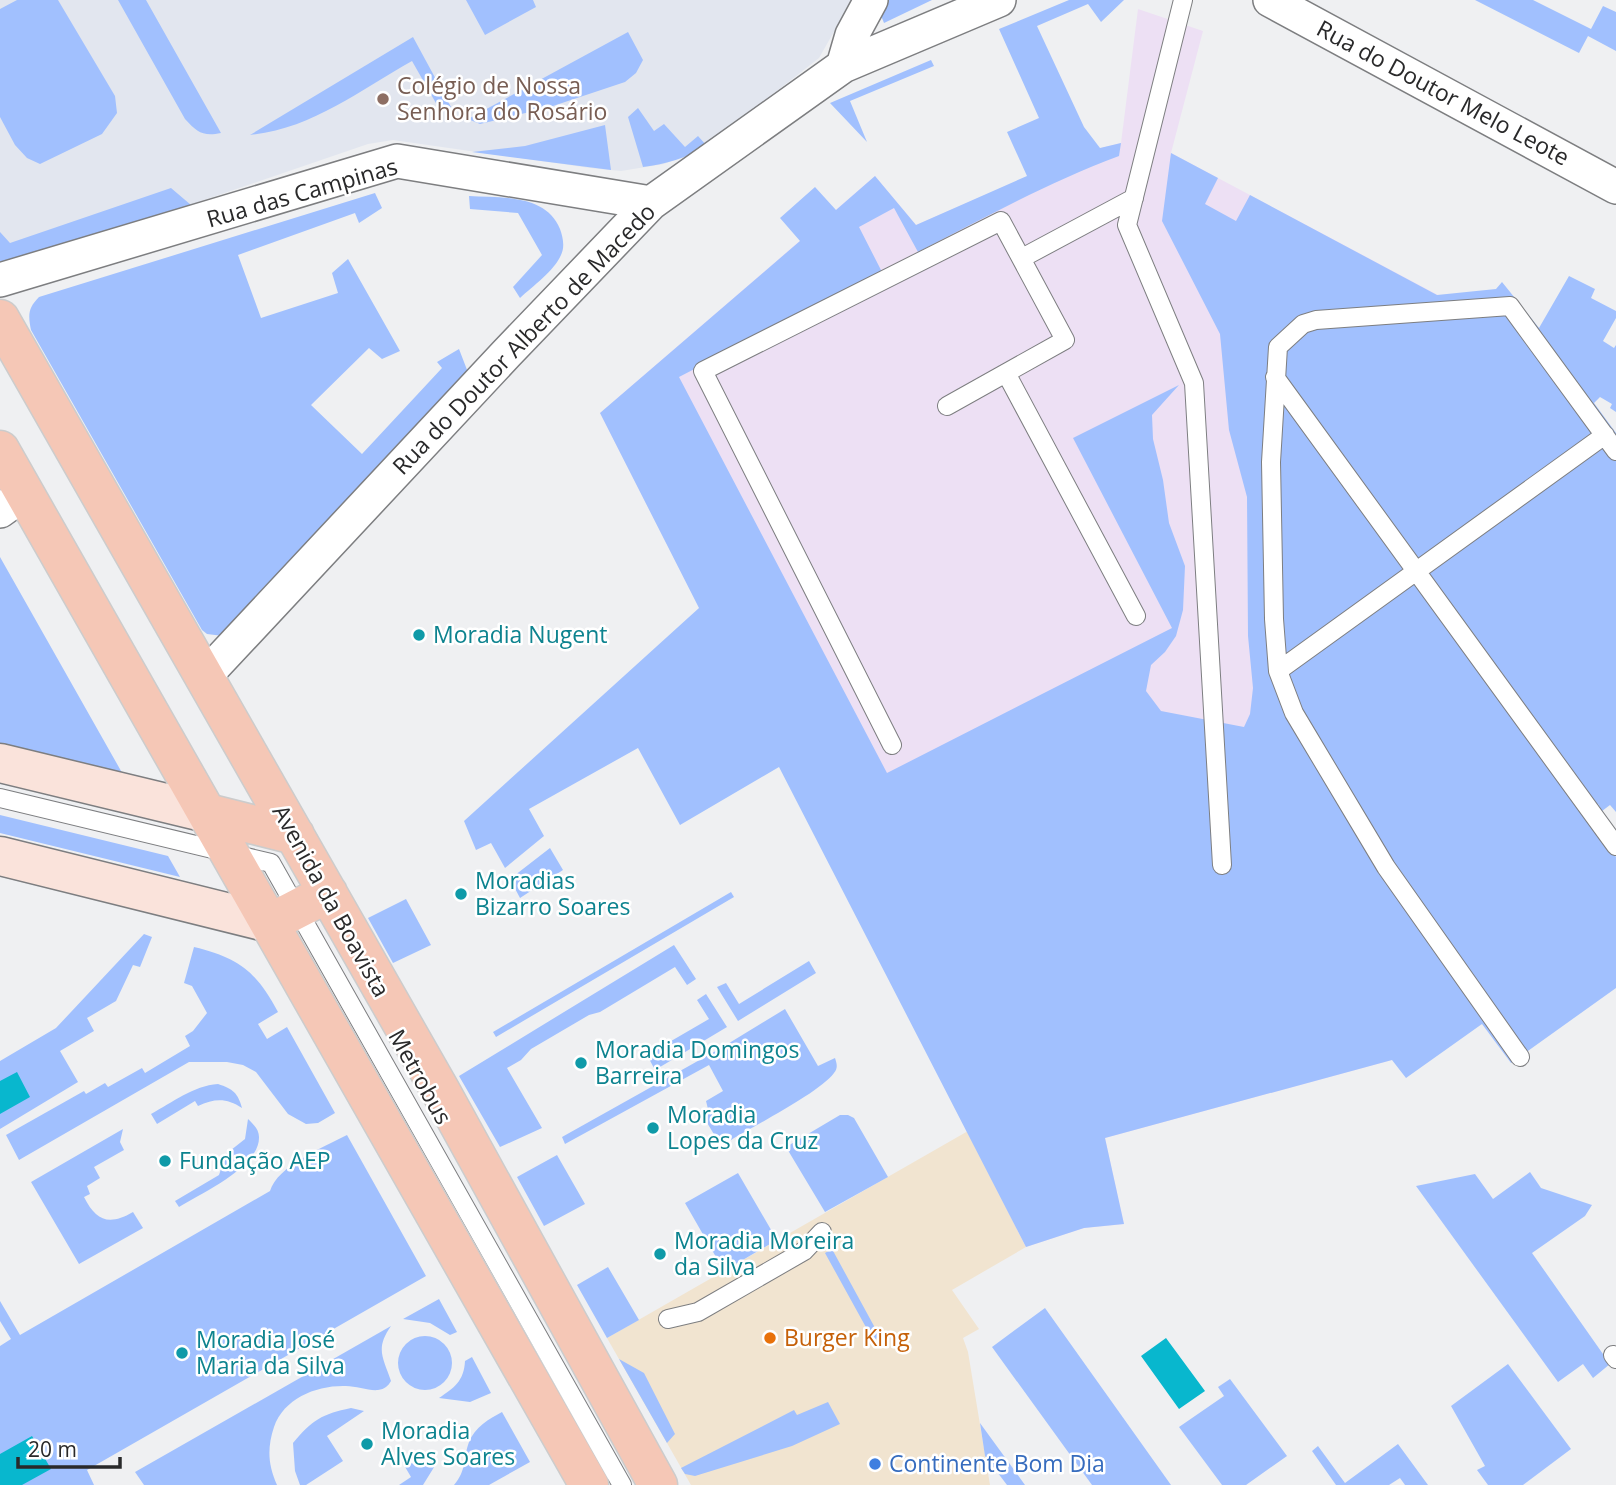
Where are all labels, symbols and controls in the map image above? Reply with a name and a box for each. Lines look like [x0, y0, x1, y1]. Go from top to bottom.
street label: Rua do Doutor Melo Leote [1311, 12, 1576, 172]
place label: Colégio de Nossa Senhora do Rosário [397, 69, 607, 127]
marker: Colégio de Nossa Senhora do Rosário [375, 91, 391, 107]
street label: Rua das Campinas [203, 149, 401, 235]
street label: Rua do Doutor Alberto de Macedo [385, 196, 662, 481]
place label: Moradia Nugent [433, 618, 607, 650]
marker: Moradia Nugent [411, 627, 427, 643]
street label: Avenida da Boavista [266, 799, 398, 1002]
place label: Moradias Bizarro Soares [475, 864, 630, 922]
marker: Moradias Bizarro Soares [453, 886, 469, 902]
street label: Metrobus [382, 1023, 460, 1130]
place label: Moradia Domingos Barreira [595, 1033, 799, 1091]
marker: Moradia Domingos Barreira [573, 1055, 589, 1071]
place label: Moradia Lopes da Cruz [667, 1098, 818, 1156]
marker: Moradia Lopes da Cruz [645, 1120, 661, 1136]
place label: Fundação AEP [179, 1144, 331, 1176]
marker: Fundação AEP [157, 1153, 173, 1169]
place label: Moradia Moreira da Silva [674, 1224, 854, 1282]
marker: Moradia Moreira da Silva [652, 1246, 668, 1262]
place label: Burger King [784, 1321, 910, 1353]
place label: Moradia José Maria da Silva [196, 1323, 345, 1381]
marker: Burger King [762, 1330, 778, 1346]
marker: Moradia José Maria da Silva [174, 1345, 190, 1361]
place label: Moradia Alves Soares [381, 1414, 515, 1472]
scale bar [18, 1426, 119, 1470]
text: 20 m [28, 1435, 77, 1463]
marker: Moradia Alves Soares [359, 1436, 375, 1452]
place label: Continente Bom Dia [889, 1447, 1105, 1479]
marker: Continente Bom Dia [867, 1456, 883, 1472]

